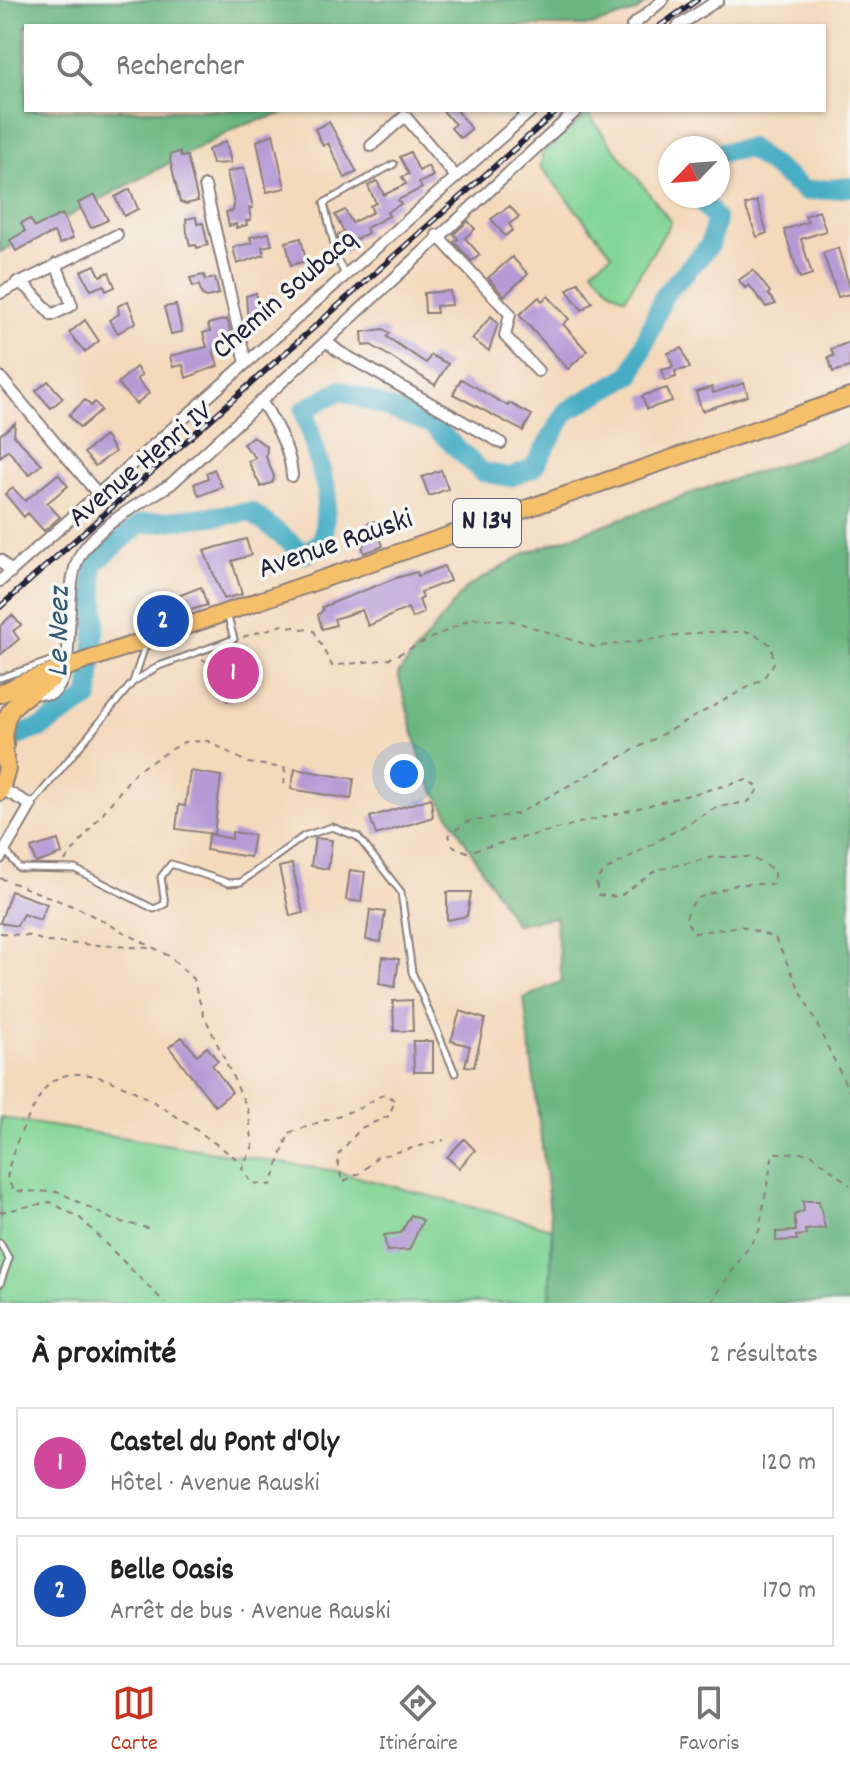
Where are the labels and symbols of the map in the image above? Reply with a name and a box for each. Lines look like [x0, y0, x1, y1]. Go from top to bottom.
north arrow [658, 136, 730, 208]
street label: Chemin Soubacq [204, 221, 368, 371]
street label: Avenue Henri IV [60, 392, 225, 540]
street label: Avenue Rauski [253, 499, 419, 593]
road number: N 134 [453, 499, 521, 547]
water label: Le Neez [37, 584, 85, 678]
pin: 2 [137, 591, 189, 651]
pin: 1 [207, 643, 259, 703]
your location [384, 754, 424, 794]

